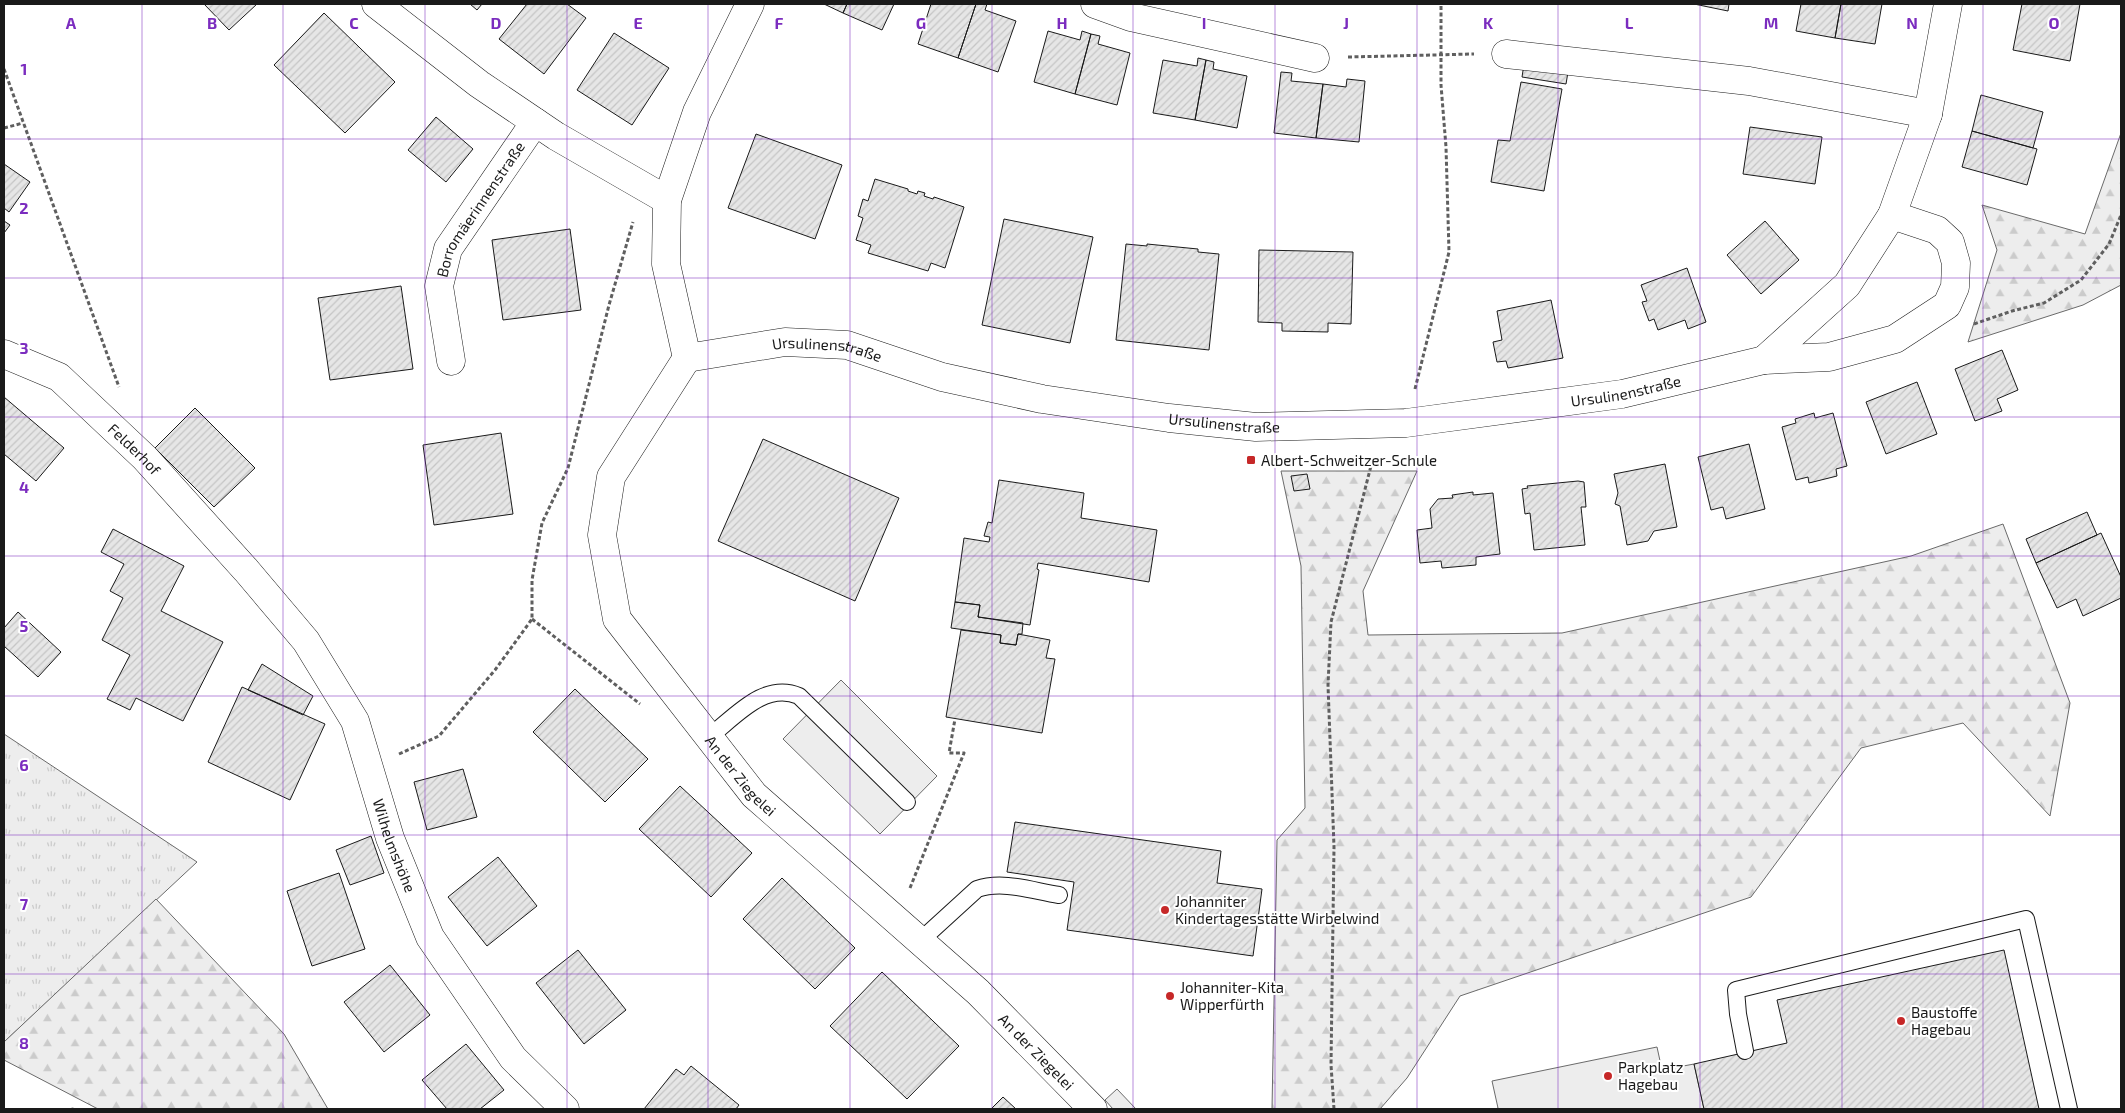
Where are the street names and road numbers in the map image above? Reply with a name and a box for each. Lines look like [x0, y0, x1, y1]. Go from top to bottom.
street label: Borromäerinnenstraße [432, 138, 528, 279]
street label: Ursulinenstraße [771, 333, 884, 365]
street label: Ursulinenstraße [1570, 371, 1682, 410]
street label: Ursulinenstraße [1168, 409, 1280, 436]
street label: Felderhof [105, 419, 165, 479]
street label: An der Ziegelei [702, 732, 780, 819]
street label: Wilhelmshöhe [370, 796, 420, 895]
street label: An der Ziegelei [995, 1010, 1078, 1094]

